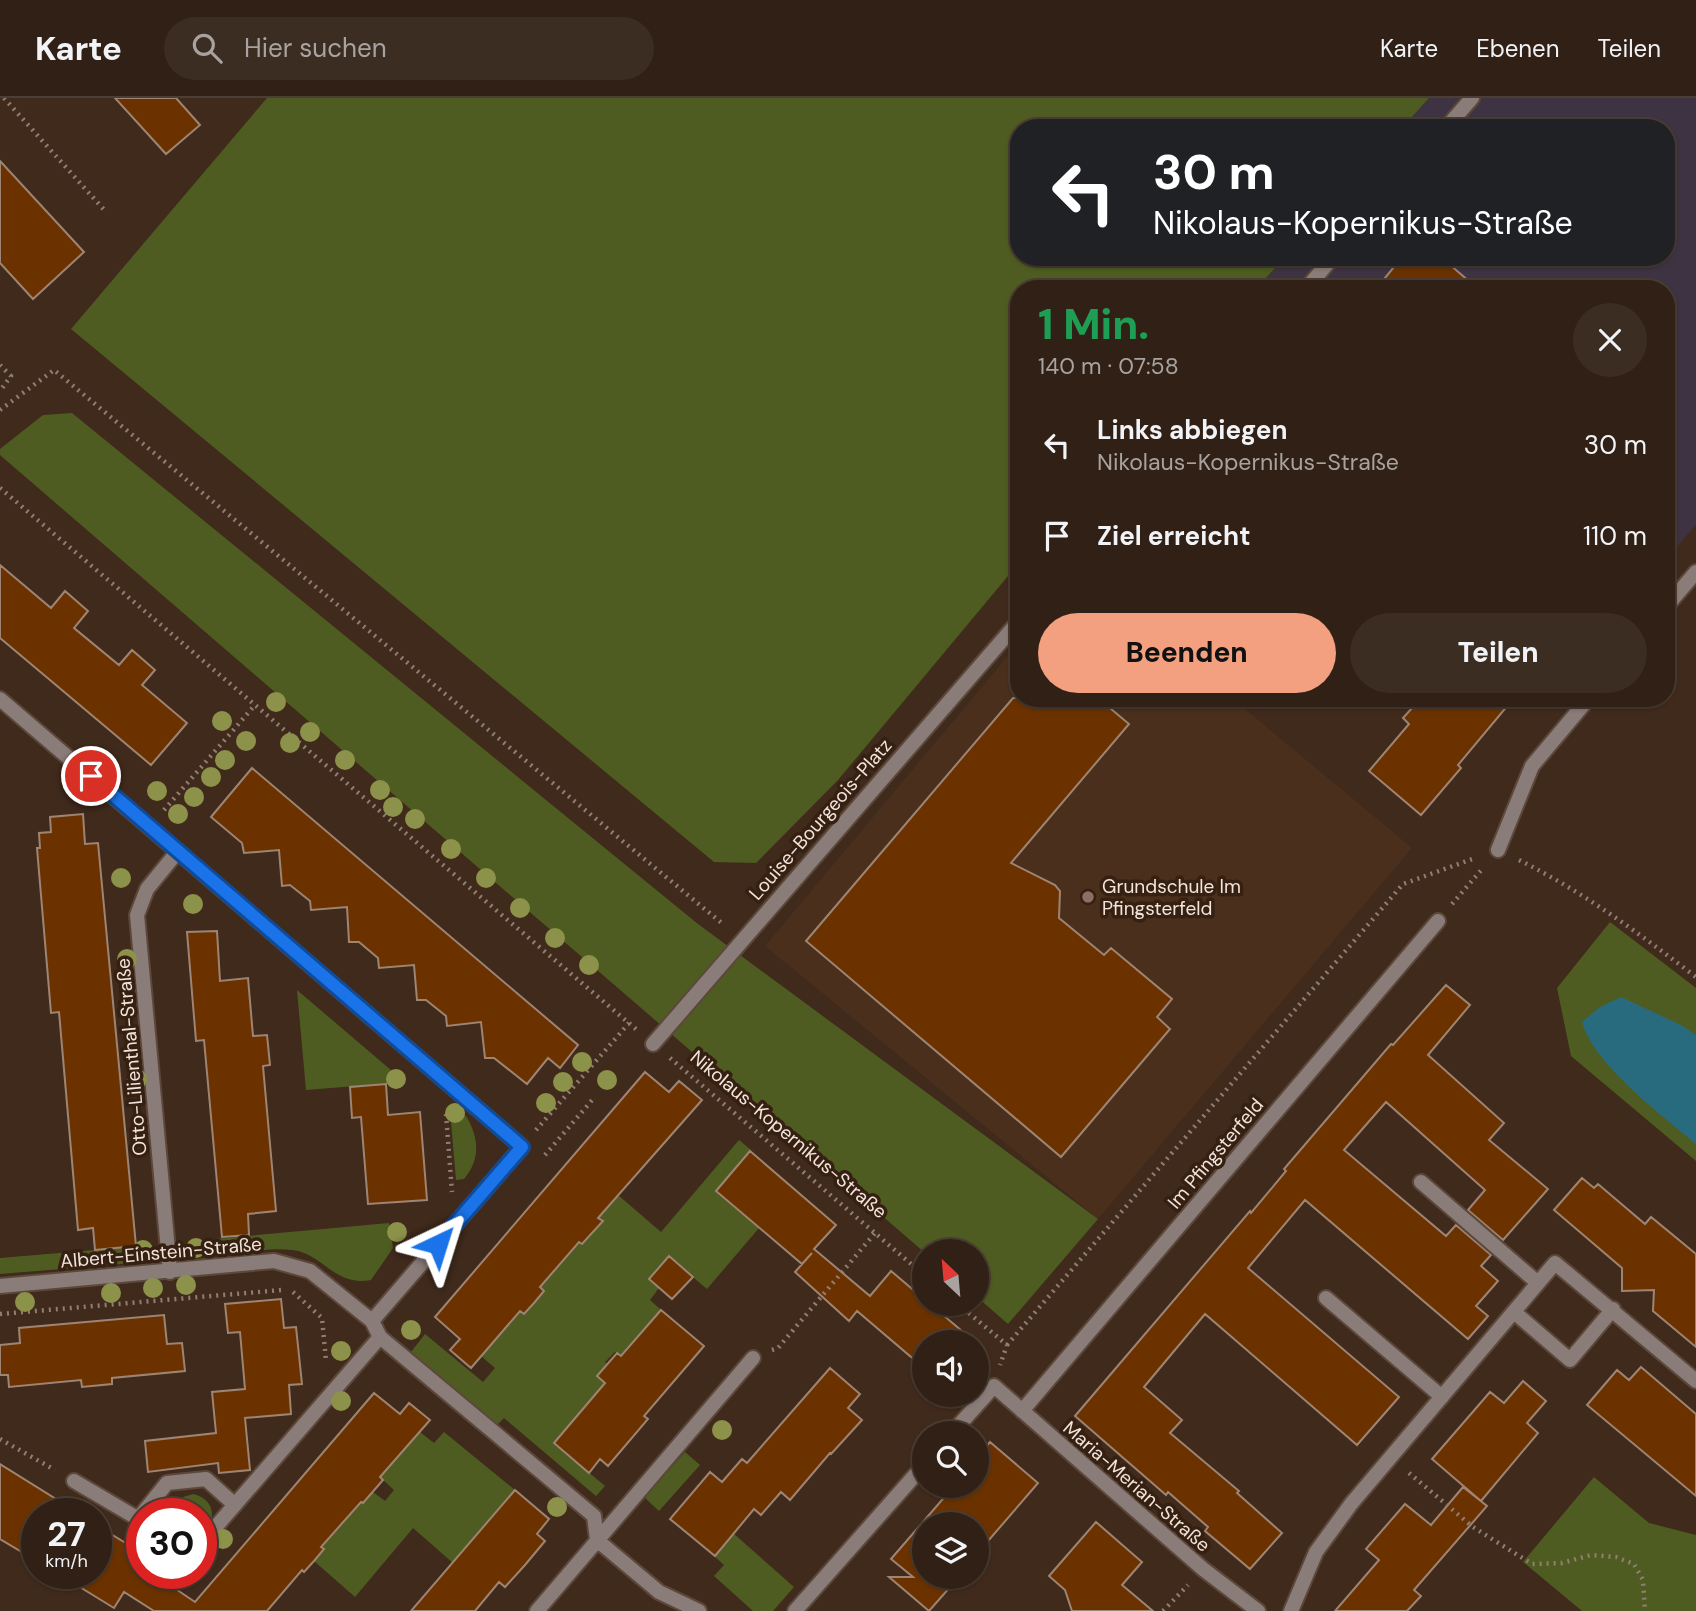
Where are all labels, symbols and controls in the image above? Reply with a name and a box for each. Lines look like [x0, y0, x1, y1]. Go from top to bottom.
search box [164, 17, 654, 80]
text: Karte [35, 27, 122, 70]
icon: search [188, 29, 226, 67]
text: Hier suchen [244, 31, 387, 65]
text: Karte [1380, 33, 1438, 64]
text: Ebenen [1476, 33, 1560, 64]
text: Teilen [1598, 33, 1661, 64]
text: 30 m [1153, 140, 1275, 204]
icon: left [1038, 147, 1129, 238]
text: Nikolaus-Kopernikus-Straße [1153, 202, 1573, 244]
text: 1 Min. [1038, 297, 1149, 352]
button: close [1573, 303, 1647, 377]
text: 140 m · 07:58 [1038, 351, 1179, 381]
text: Links abbiegen [1097, 413, 1287, 447]
icon: left [1038, 426, 1076, 464]
text: 30 m [1584, 428, 1647, 462]
text: Nikolaus-Kopernikus-Straße [1097, 447, 1399, 477]
icon: arrive [1038, 517, 1076, 555]
text: Ziel erreicht [1097, 519, 1250, 553]
text: 110 m [1583, 519, 1647, 553]
button: Beenden [1038, 613, 1336, 693]
button: Teilen [1350, 613, 1647, 693]
street label: Louise-Bourgeois-Platz [744, 734, 897, 905]
pin [61, 746, 121, 806]
icon: arrive [72, 757, 110, 795]
place label: Grundschule Im Pfingsterfeld [1102, 874, 1241, 921]
marker: Grundschule Im Pfingsterfeld [1080, 889, 1096, 905]
street label: Otto-Lilienthal-Straße [110, 957, 153, 1157]
street label: Nikolaus-Kopernikus-Straße [685, 1045, 892, 1224]
street label: Im Pfingsterfeld [1162, 1093, 1269, 1214]
position arrow [401, 1207, 475, 1281]
street label: Albert-Einstein-Straße [59, 1231, 263, 1274]
north arrow [912, 1239, 989, 1316]
map controls [912, 1239, 989, 1589]
button: sound [912, 1330, 989, 1407]
street label: Maria-Merian-Straße [1058, 1415, 1216, 1557]
button: search [912, 1421, 989, 1498]
speed limit sign: 30 [126, 1498, 217, 1589]
text: 27 [47, 1511, 86, 1557]
button: layers [912, 1512, 989, 1589]
text: km/h [45, 1549, 88, 1573]

